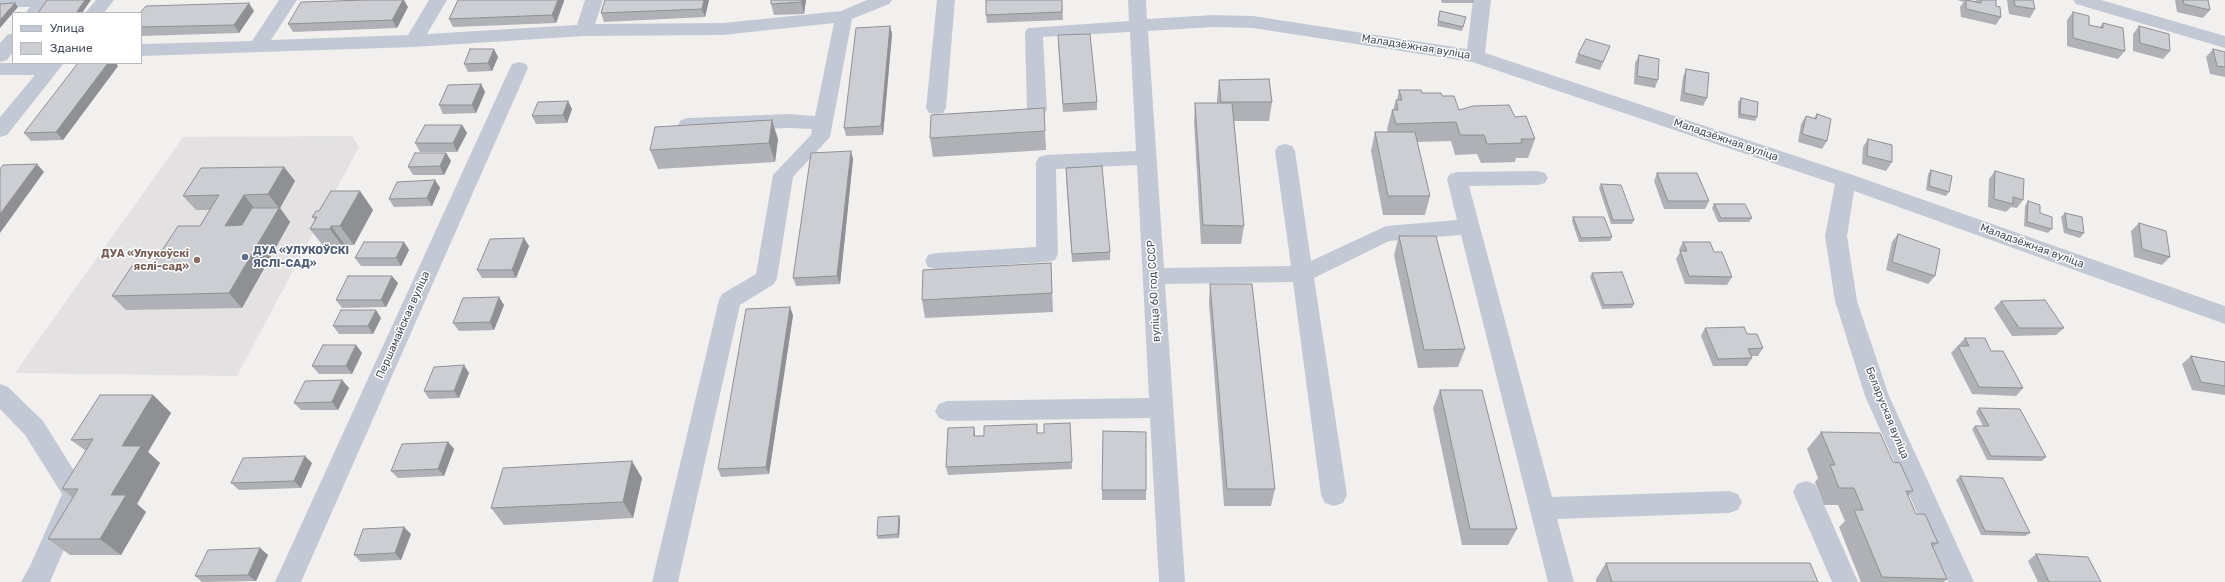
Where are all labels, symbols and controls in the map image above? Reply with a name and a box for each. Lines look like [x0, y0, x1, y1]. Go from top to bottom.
legend [12, 12, 142, 64]
text: Улица [50, 21, 84, 35]
street label: Маладзёжная вуліца [1361, 32, 1471, 62]
text: Здание [50, 41, 93, 55]
street label: Маладзёжная вуліца [1672, 116, 1780, 164]
street label: Маладзёжная вуліца [1978, 221, 2086, 271]
street label: вуліца 60 год СССР [1145, 240, 1163, 342]
place label: ДУА «УЛУКОЎСКІ ЯСЛІ-САД» [253, 244, 349, 270]
place label: ДУА «Улукоўскі яслі-сад» [101, 247, 189, 273]
marker: ДУА «УЛУКОЎСКІ ЯСЛІ-САД» [240, 252, 250, 262]
marker: ДУА «Улукоўскі яслі-сад» [192, 255, 202, 265]
street label: Першамайская вуліца [373, 269, 433, 381]
street label: Беларуская вуліца [1862, 365, 1912, 461]

